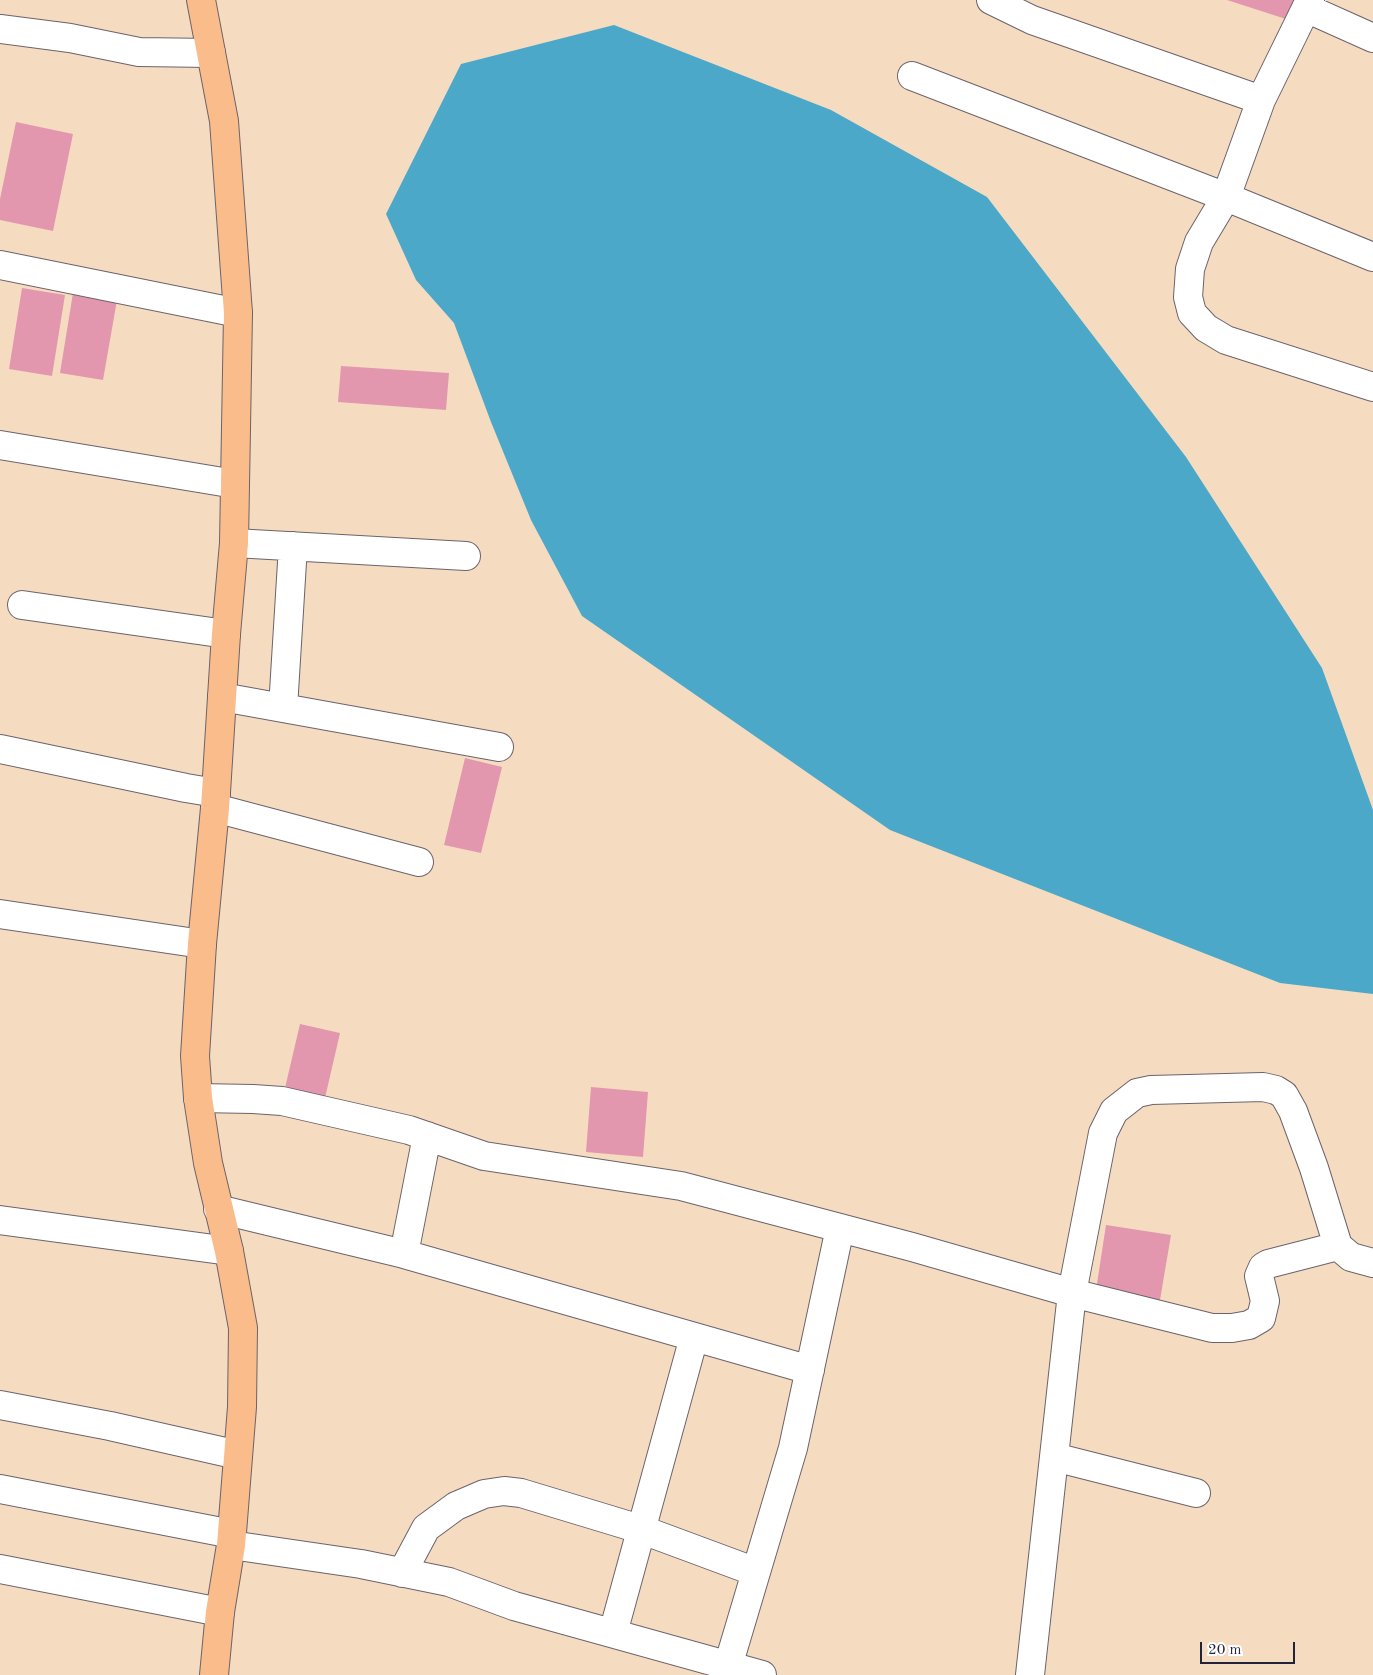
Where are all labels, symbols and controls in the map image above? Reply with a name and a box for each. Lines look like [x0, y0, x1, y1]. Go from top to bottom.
scale bar [1203, 1632, 1298, 1664]
text: 20 m [1208, 1643, 1242, 1658]

